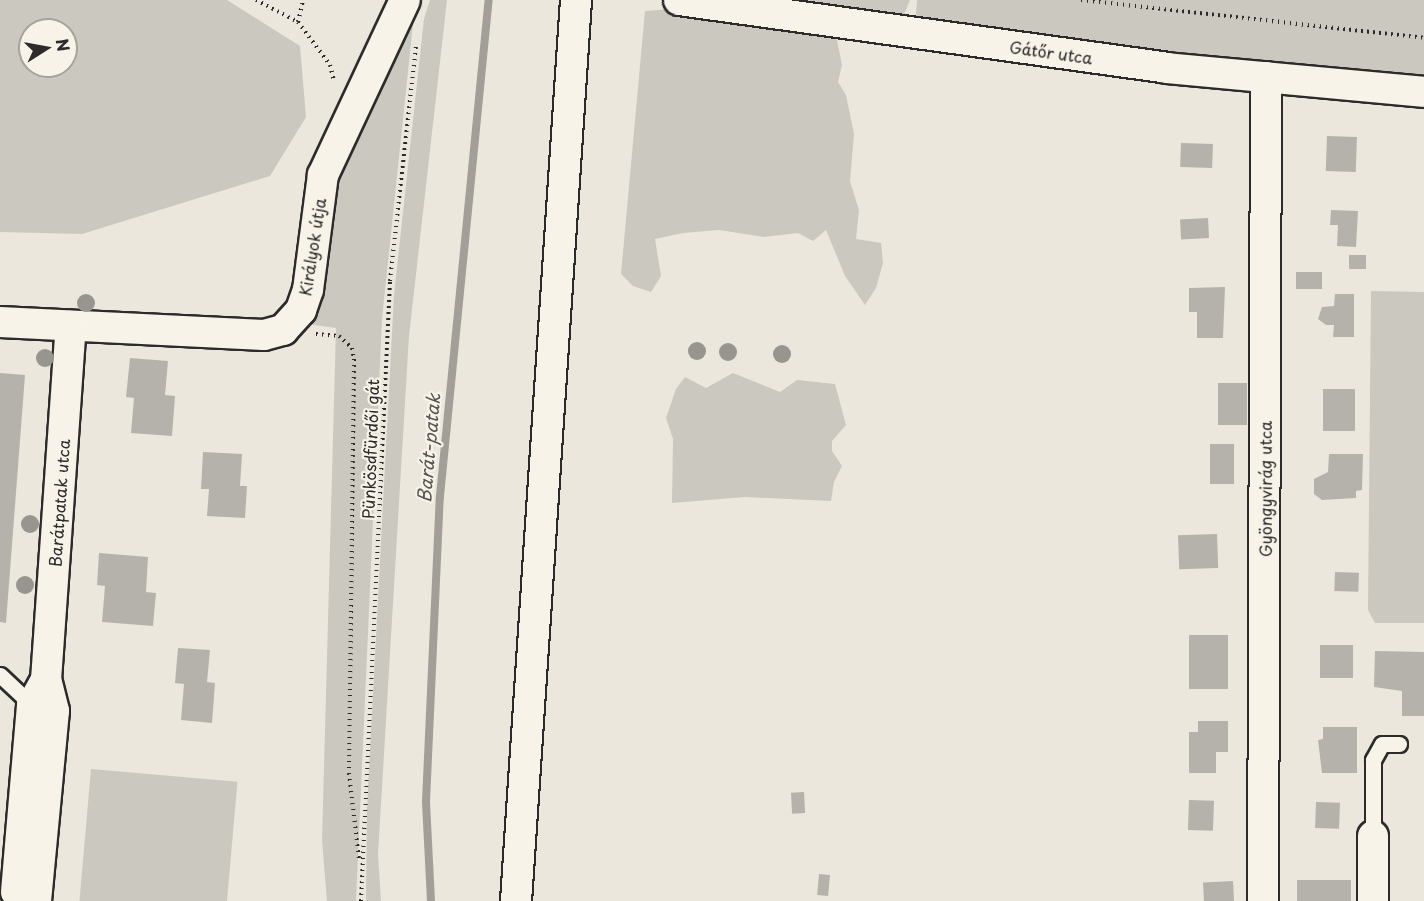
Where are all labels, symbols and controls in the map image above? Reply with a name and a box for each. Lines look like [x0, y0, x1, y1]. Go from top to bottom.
north arrow [18, 18, 78, 78]
text: N [51, 36, 77, 53]
street label: Gátőr utca [1008, 37, 1094, 67]
street label: Királyok útja [295, 196, 329, 298]
street label: Pünkösdfürdői gát [358, 378, 382, 520]
water label: Barát-patak [413, 392, 445, 504]
street label: Gyöngyvirág utca [1255, 421, 1275, 557]
street label: Barátpatak utca [45, 438, 73, 568]

